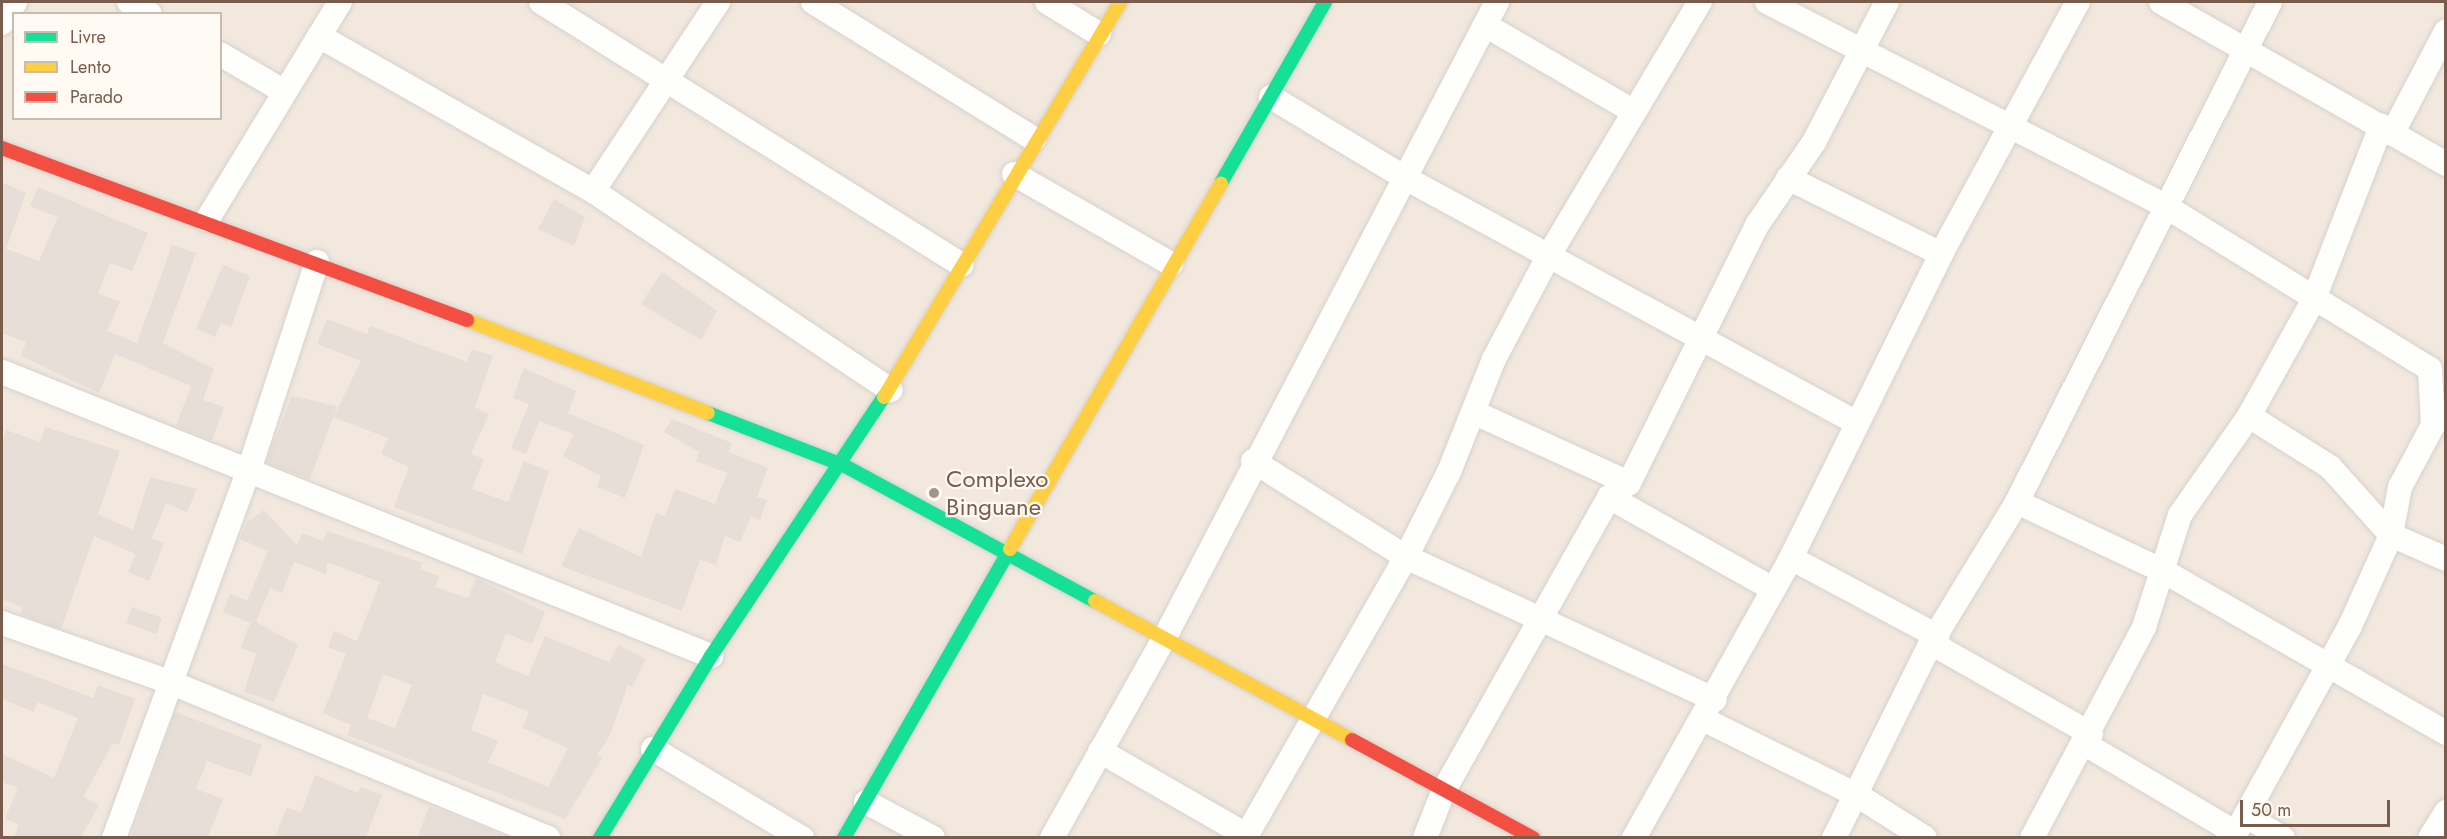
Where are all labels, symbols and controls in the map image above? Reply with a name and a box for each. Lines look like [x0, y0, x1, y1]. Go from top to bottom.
legend [12, 12, 222, 120]
text: Livre [70, 24, 106, 50]
text: Lento [70, 54, 111, 80]
text: Parado [70, 84, 123, 110]
place label: Complexo Binguane [946, 465, 1048, 521]
marker: Complexo Binguane [927, 486, 941, 500]
scale bar [2243, 788, 2393, 826]
text: 50 m [2251, 797, 2291, 823]

